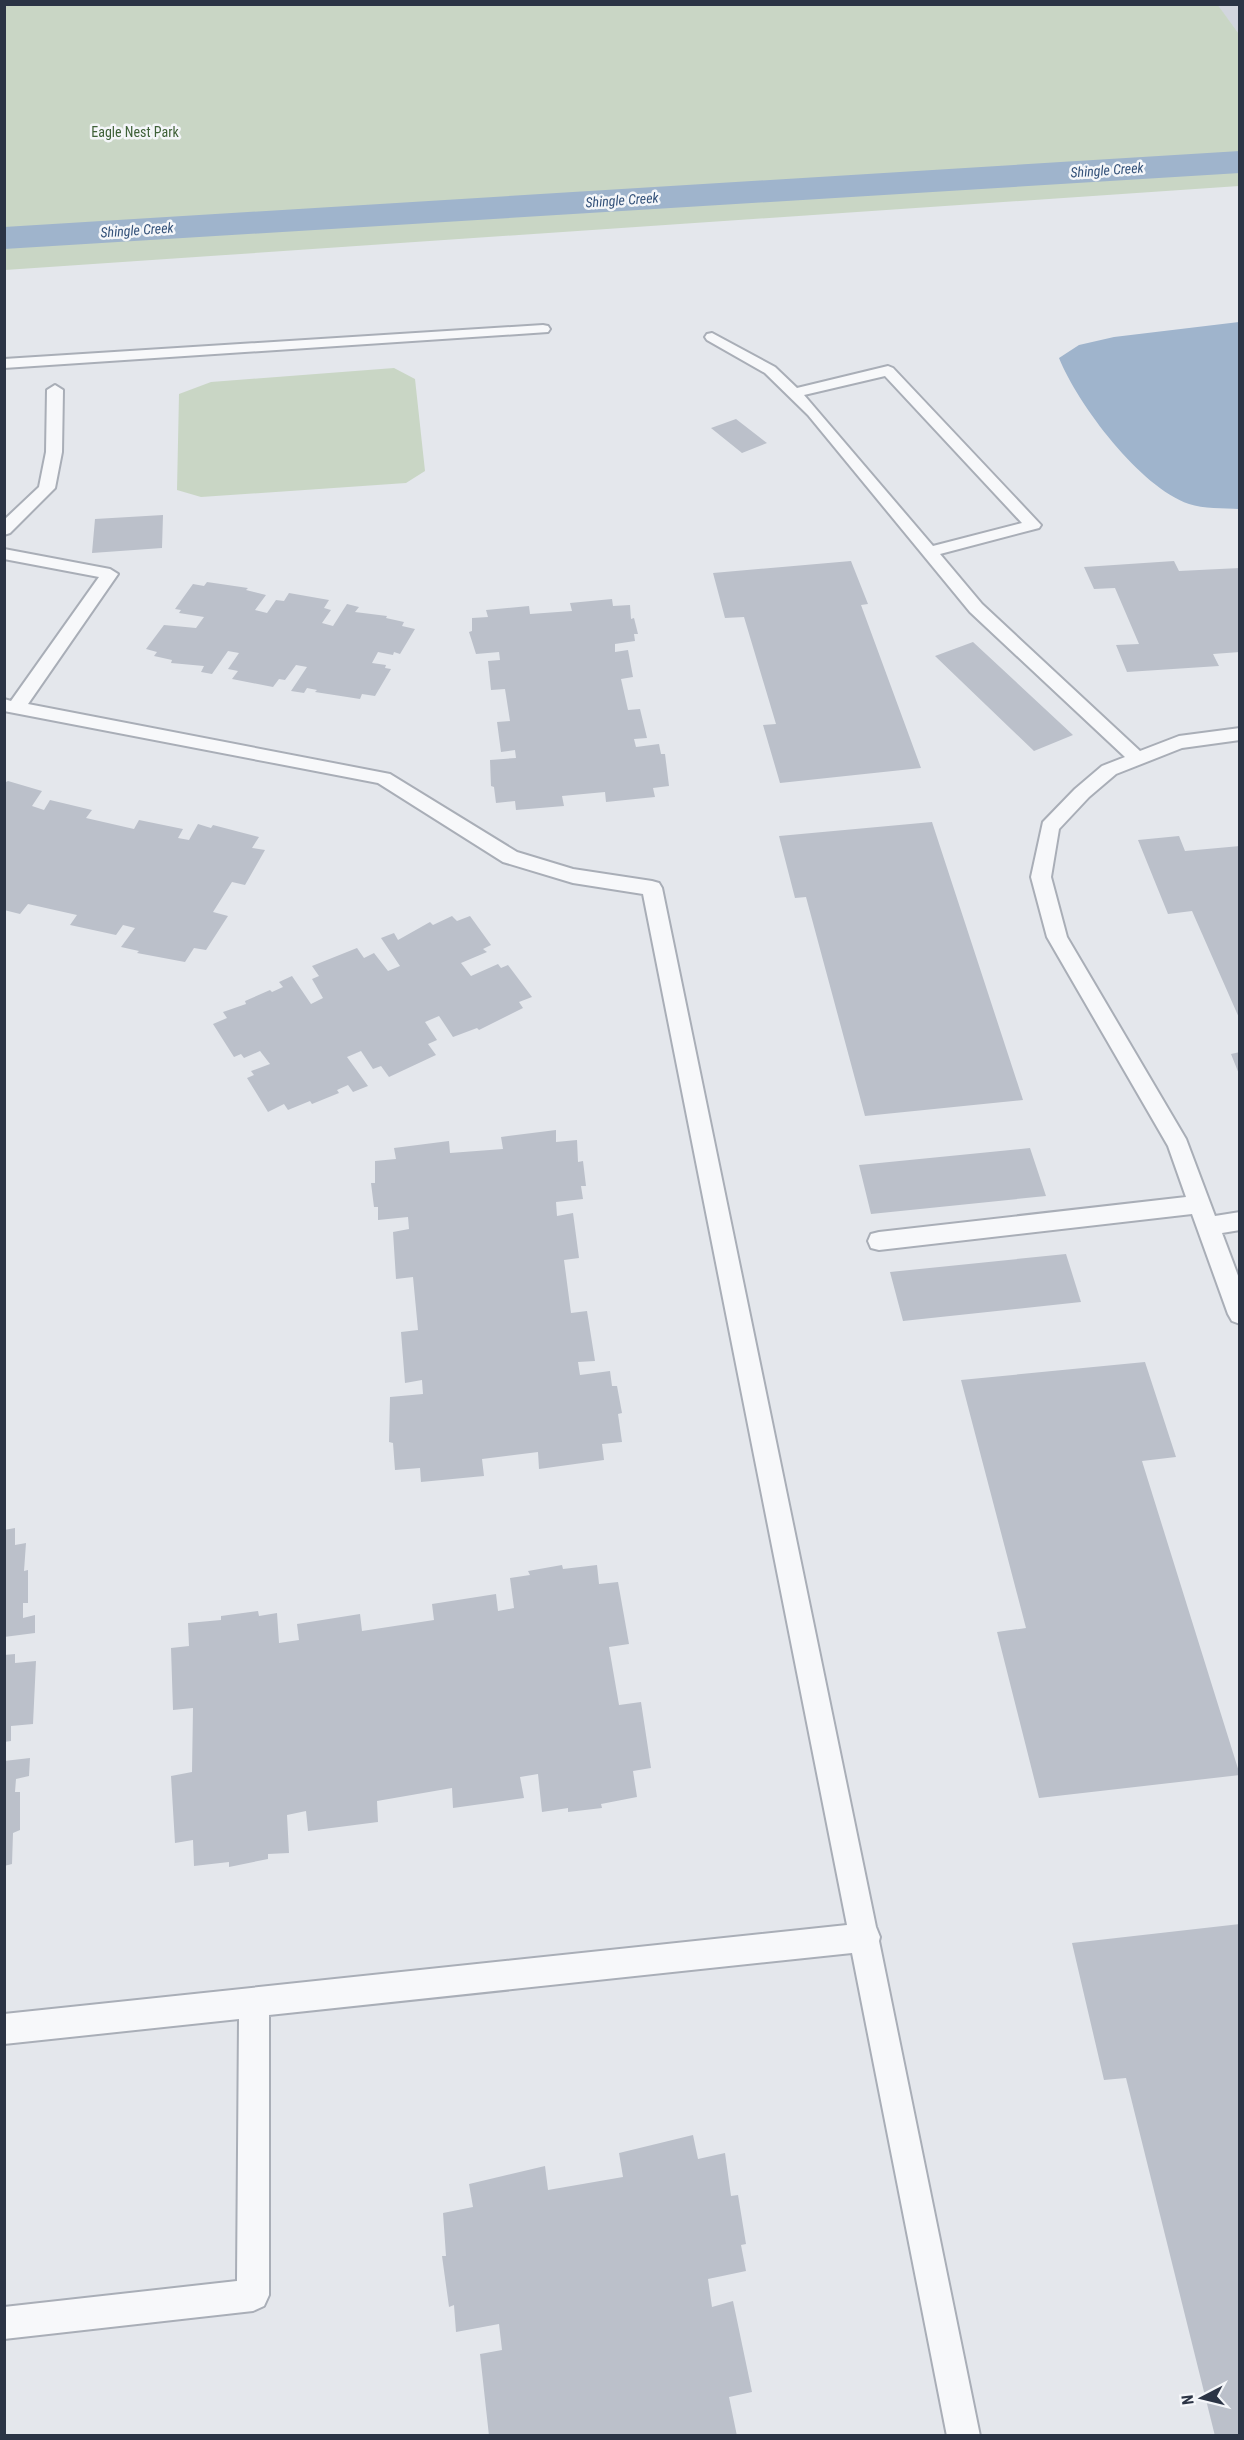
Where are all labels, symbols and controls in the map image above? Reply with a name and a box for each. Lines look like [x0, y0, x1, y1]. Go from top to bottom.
park label: Eagle Nest Park [91, 124, 179, 140]
water label: Shingle Creek [1070, 159, 1145, 181]
water label: Shingle Creek [585, 189, 660, 211]
water label: Shingle Creek [100, 219, 175, 241]
north arrow [1172, 2368, 1232, 2428]
text: N [1178, 2394, 1198, 2406]

